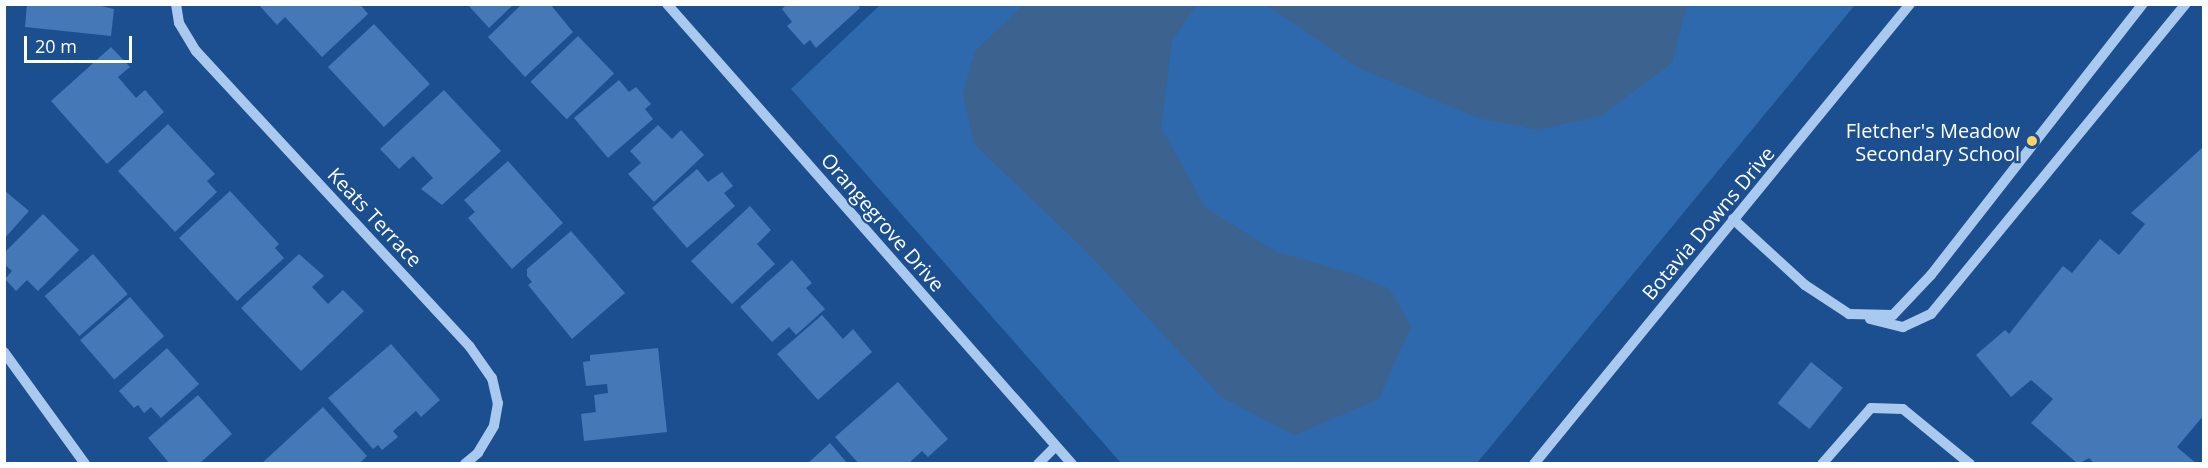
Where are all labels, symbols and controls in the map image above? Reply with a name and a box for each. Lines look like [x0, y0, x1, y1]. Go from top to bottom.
scale bar [27, 24, 135, 62]
text: 20 m [35, 34, 77, 58]
place label: Fletcher's Meadow Secondary School [1846, 118, 2020, 165]
marker: Fletcher's Meadow Secondary School [2025, 134, 2039, 148]
street label: Botavia Downs Drive [1637, 142, 1779, 304]
street label: Orangegrove Drive [816, 148, 950, 296]
street label: Keats Terrace [323, 162, 427, 272]

